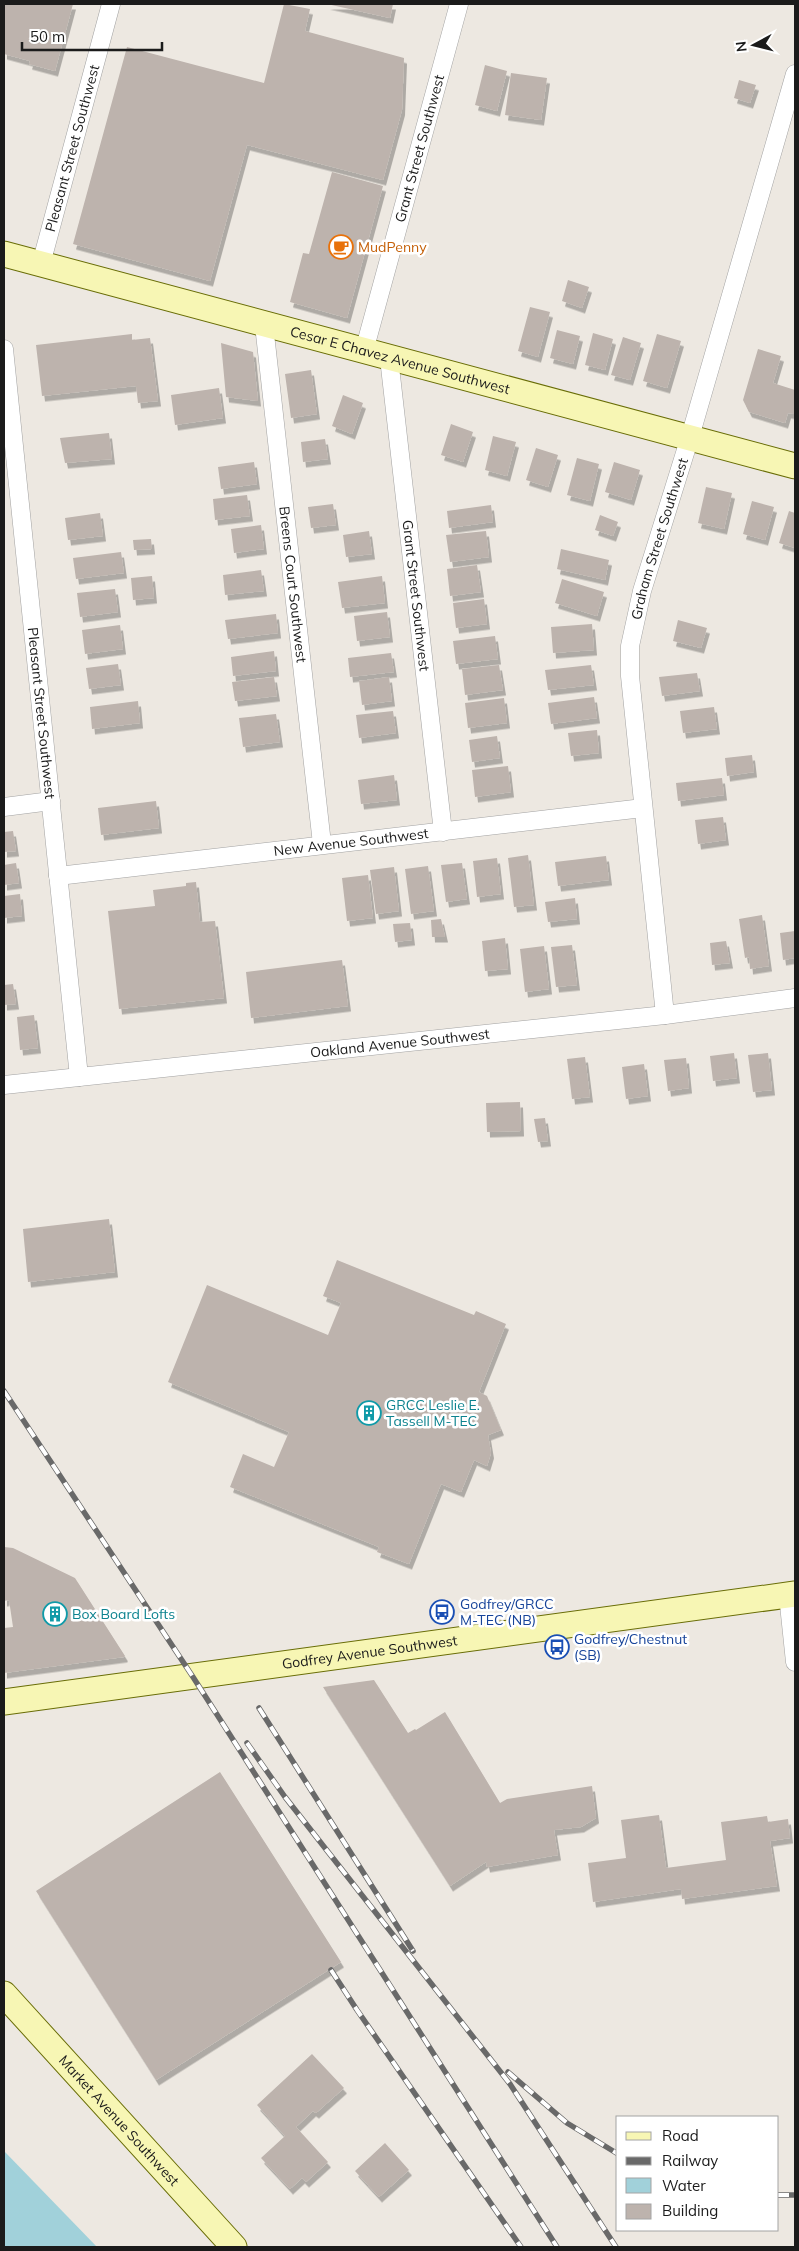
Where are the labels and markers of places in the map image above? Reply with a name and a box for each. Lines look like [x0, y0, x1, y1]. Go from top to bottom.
cafe icon: MudPenny [328, 234, 354, 260]
place label: MudPenny [358, 238, 427, 256]
place label: GRCC Leslie E. Tassell M-TEC [386, 1396, 480, 1430]
building icon: GRCC Leslie E. Tassell M-TEC [356, 1400, 382, 1426]
place label: Godfrey/GRCC M-TEC (NB) [460, 1595, 554, 1629]
bus stop icon: Godfrey/GRCC M-TEC (NB) [429, 1599, 455, 1625]
building icon: Box Board Lofts [42, 1601, 68, 1627]
place label: Box Board Lofts [72, 1605, 175, 1623]
place label: Godfrey/Chestnut (SB) [574, 1630, 687, 1664]
bus stop icon: Godfrey/Chestnut (SB) [544, 1634, 570, 1660]

